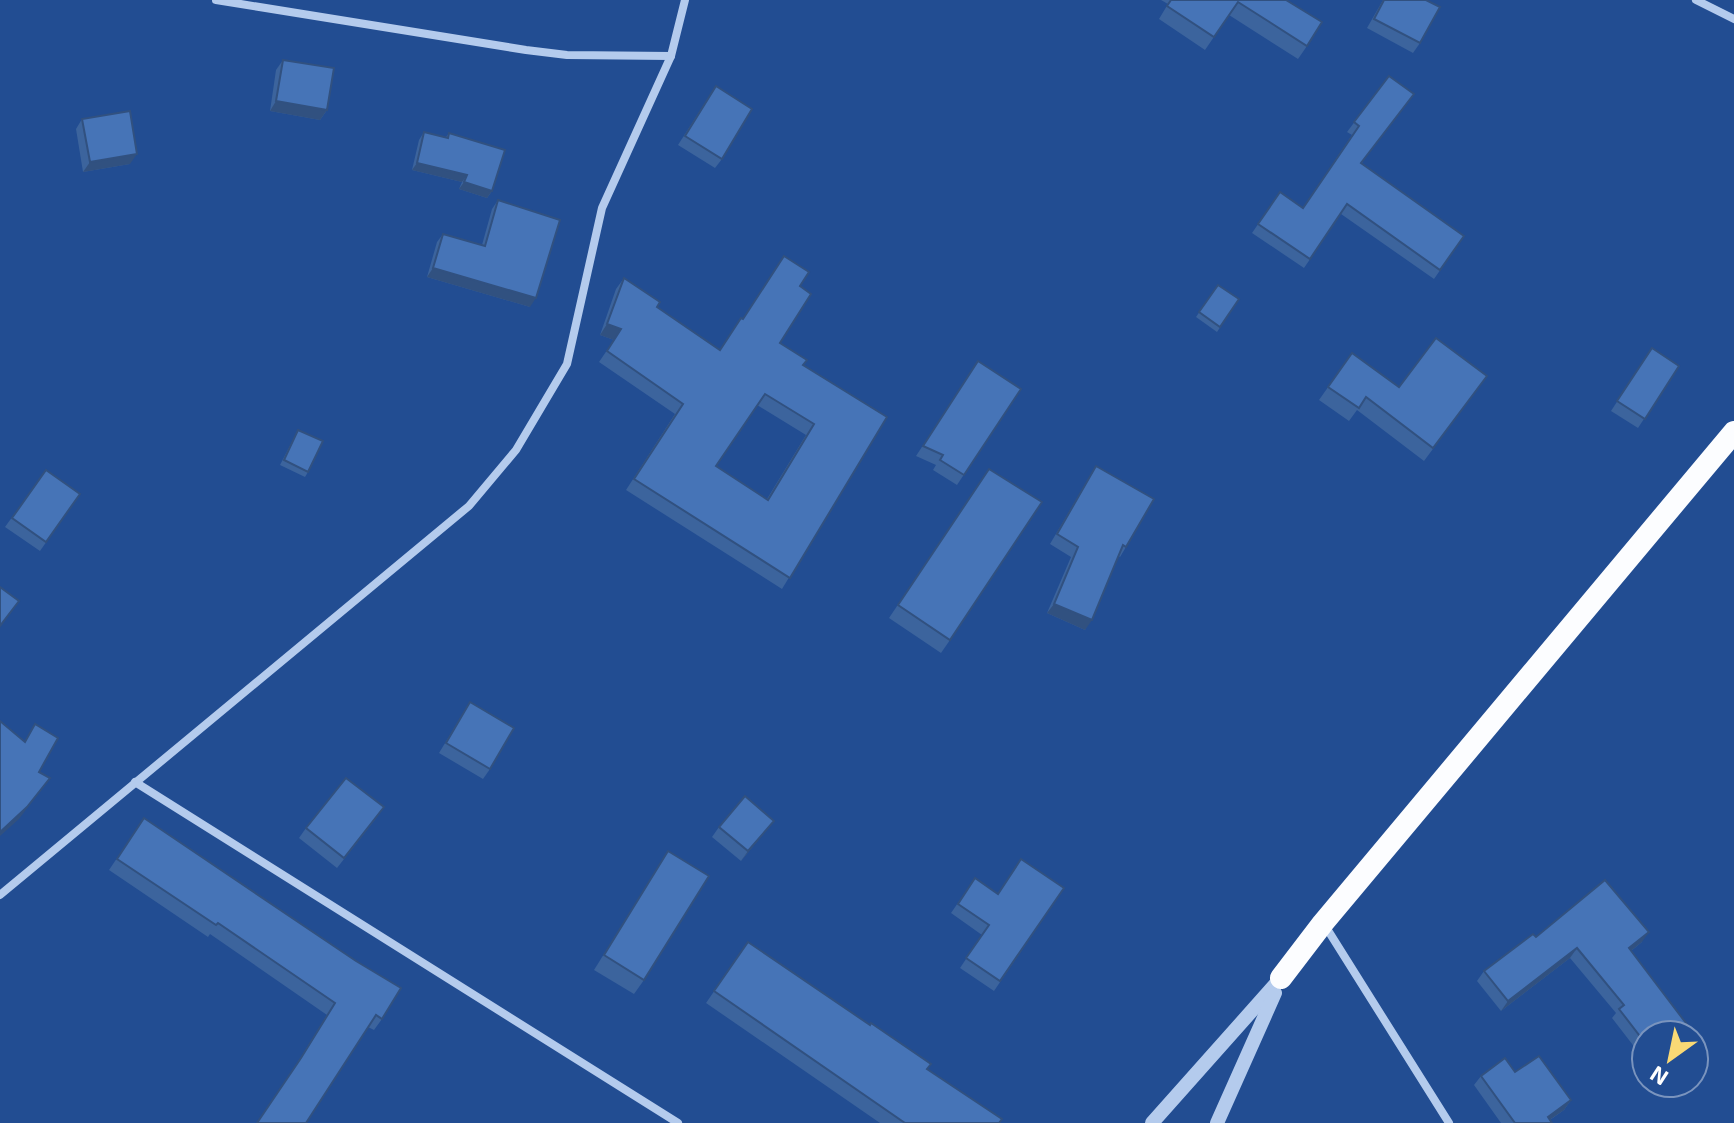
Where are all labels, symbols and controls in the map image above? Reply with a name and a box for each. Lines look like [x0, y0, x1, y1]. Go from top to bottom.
north arrow [1630, 1019, 1710, 1099]
text: N [1645, 1061, 1672, 1092]

